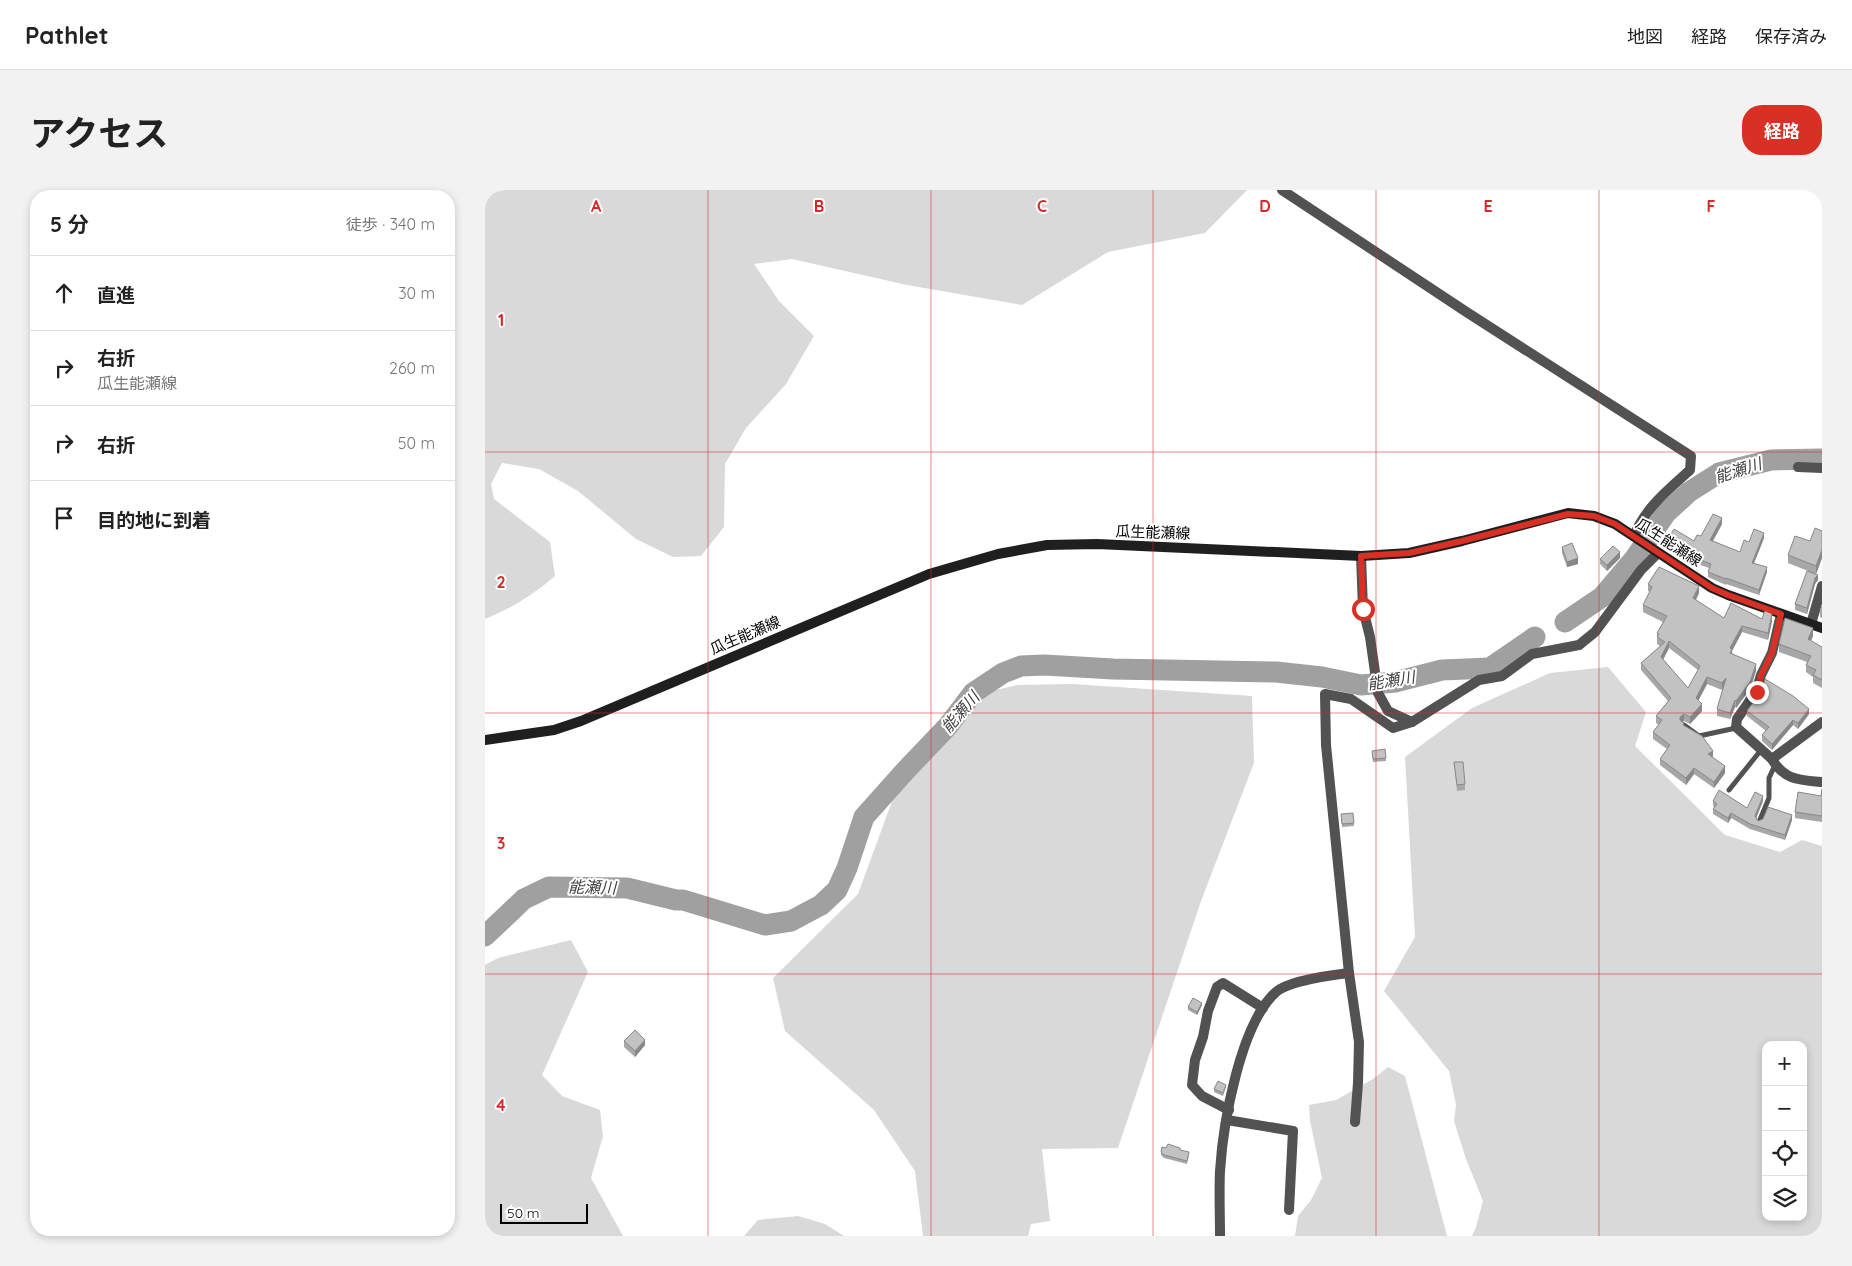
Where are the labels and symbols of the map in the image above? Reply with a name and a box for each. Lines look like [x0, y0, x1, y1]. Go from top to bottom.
text: A [591, 196, 602, 216]
text: B [814, 196, 824, 216]
text: C [1037, 196, 1047, 216]
text: D [1259, 196, 1271, 216]
text: E [1483, 196, 1493, 216]
text: F [1707, 196, 1716, 216]
text: 1 [498, 310, 504, 330]
water label: 能瀬川 [1712, 452, 1766, 487]
street label: 瓜生能瀬線 [1632, 514, 1706, 570]
street label: 瓜生能瀬線 [1115, 521, 1191, 543]
text: 2 [496, 572, 506, 592]
route start [1352, 598, 1375, 621]
street label: 瓜生能瀬線 [707, 612, 783, 658]
water label: 能瀬川 [1366, 666, 1418, 694]
route end [1746, 681, 1769, 704]
water label: 能瀬川 [937, 686, 985, 737]
text: 3 [497, 833, 505, 853]
water label: 能瀬川 [568, 877, 618, 897]
text: 4 [496, 1095, 506, 1115]
scale bar [500, 1201, 587, 1224]

